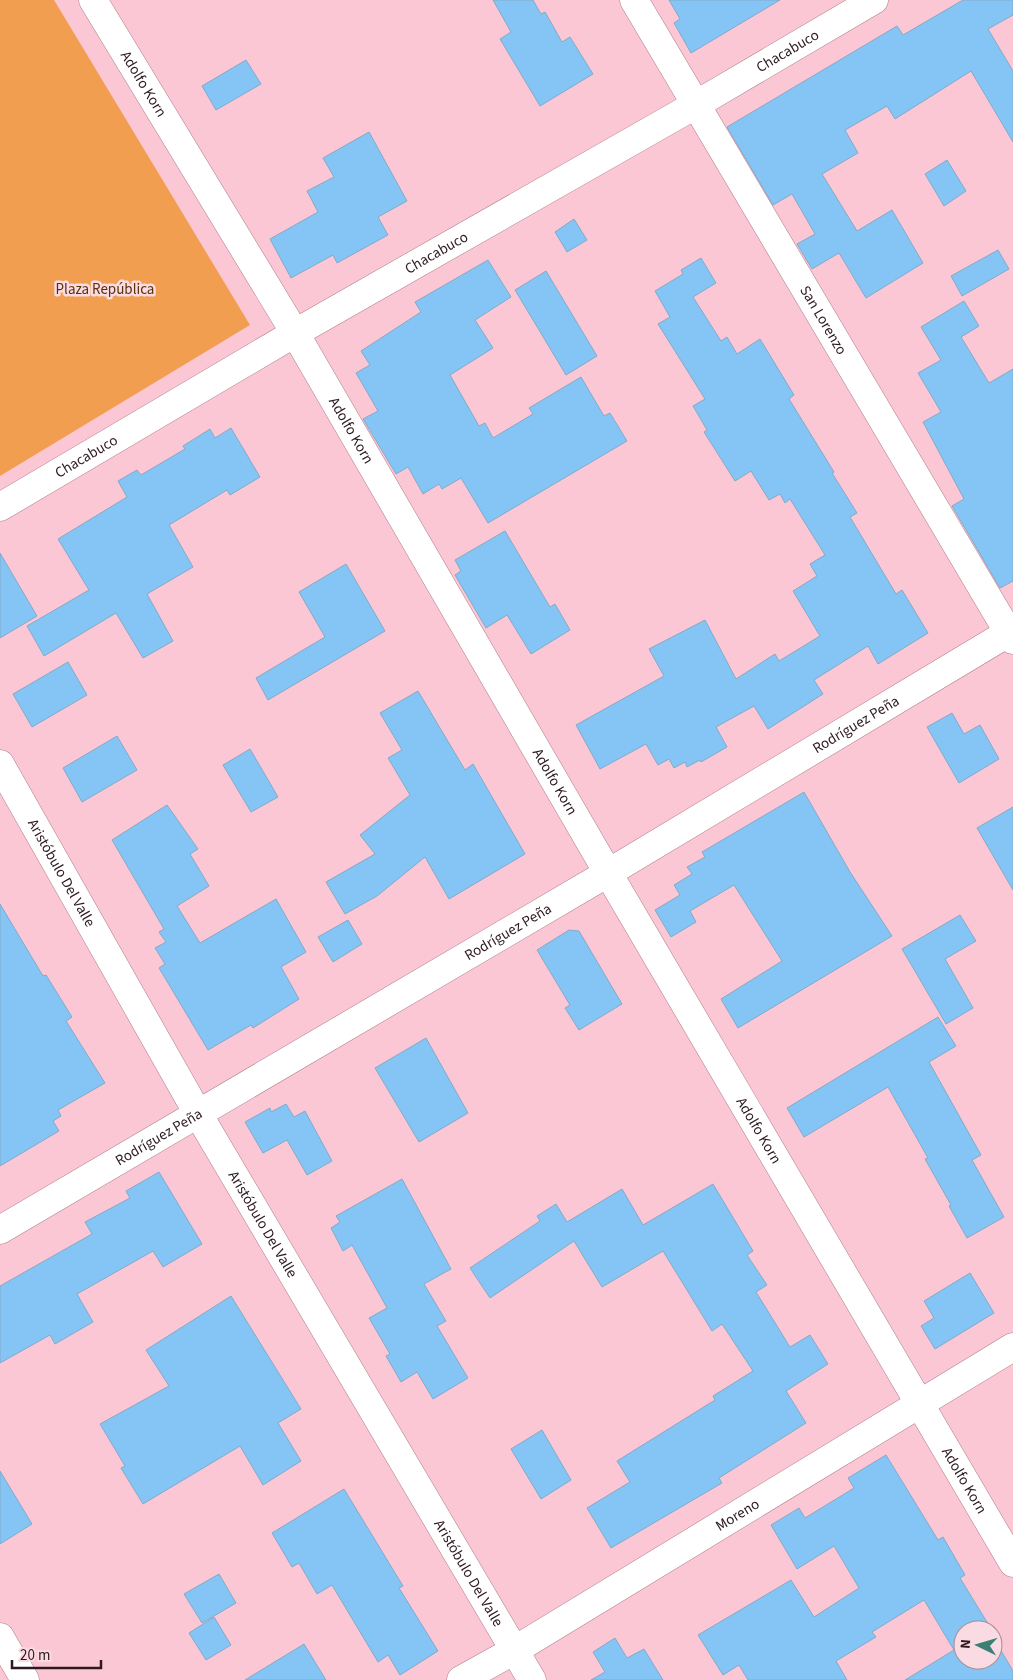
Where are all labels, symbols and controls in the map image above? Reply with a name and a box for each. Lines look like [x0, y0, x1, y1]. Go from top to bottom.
street label: Chacabuco [752, 24, 823, 78]
street label: Adolfo Korn [116, 47, 172, 121]
street label: Chacabuco [401, 226, 472, 279]
park label: Plaza República [56, 279, 154, 300]
street label: San Lorenzo [795, 282, 852, 359]
street label: Adolfo Korn [324, 393, 379, 468]
street label: Chacabuco [51, 429, 121, 483]
street label: Rodríguez Peña [808, 690, 903, 758]
street label: Adolfo Korn [527, 744, 583, 819]
street label: Aristóbulo Del Valle [23, 815, 101, 931]
street label: Rodríguez Peña [460, 898, 555, 966]
street label: Adolfo Korn [731, 1093, 787, 1168]
street label: Rodríguez Peña [111, 1103, 206, 1171]
street label: Aristóbulo Del Valle [223, 1167, 303, 1282]
street label: Adolfo Korn [937, 1443, 992, 1518]
street label: Moreno [711, 1493, 763, 1536]
street label: Aristóbulo Del Valle [429, 1515, 509, 1630]
north arrow [953, 1620, 1003, 1670]
scale bar [12, 1638, 101, 1670]
text: N [956, 1638, 976, 1649]
text: 20 m [20, 1645, 50, 1666]

